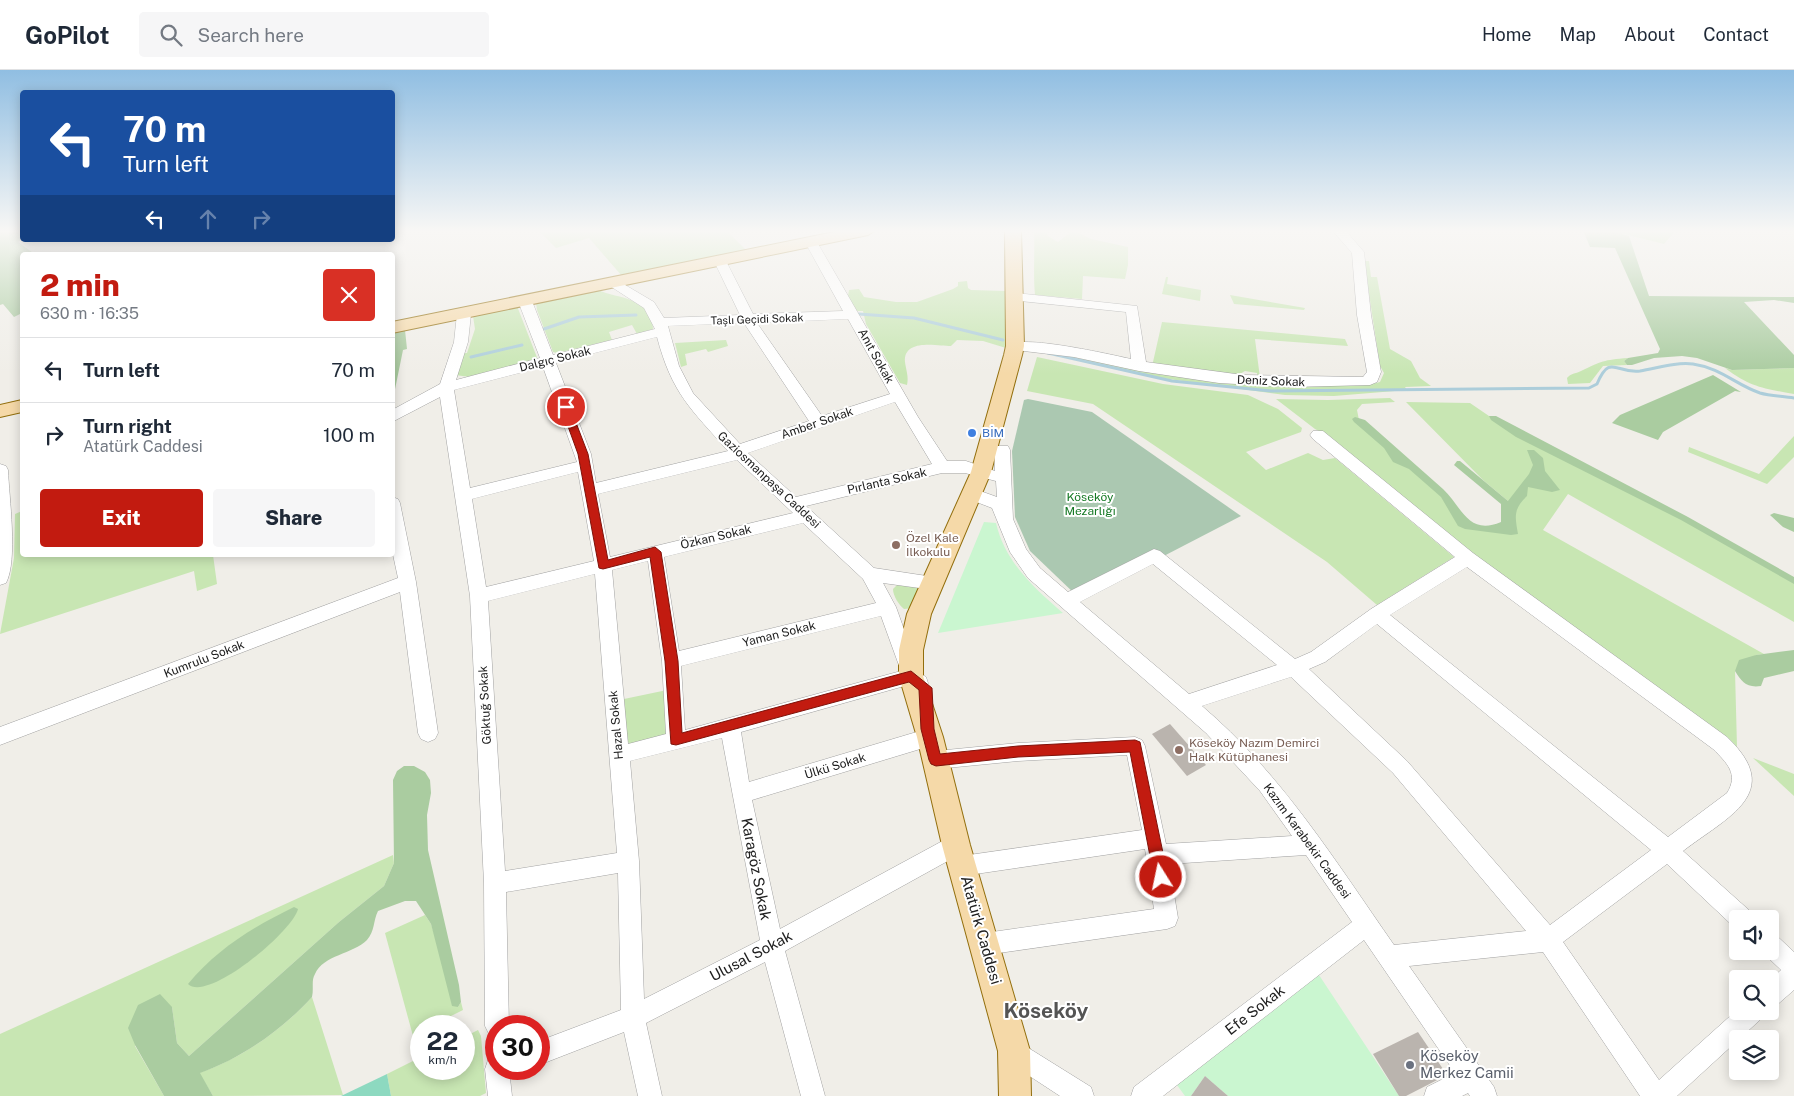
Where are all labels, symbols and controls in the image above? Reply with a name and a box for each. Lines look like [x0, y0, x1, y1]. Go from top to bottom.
search box [139, 12, 489, 57]
text: GoPilot [25, 21, 109, 49]
icon: search [157, 21, 185, 49]
text: Search here [197, 24, 304, 46]
text: Home [1482, 24, 1532, 45]
text: Map [1560, 24, 1596, 45]
text: About [1624, 24, 1675, 45]
text: Contact [1703, 24, 1769, 45]
text: 70 m [123, 109, 206, 150]
icon: left [40, 110, 105, 175]
text: Turn left [123, 151, 209, 177]
icon: left [141, 205, 169, 233]
icon: ahead [194, 205, 222, 233]
icon: right [247, 205, 275, 233]
text: 2 min [40, 267, 120, 303]
button: close [323, 269, 375, 321]
text: 630 m · 16:35 [40, 304, 139, 323]
street label: Taşlı Geçidi Sokak [710, 311, 804, 328]
street label: Anıt Sokak [855, 326, 897, 386]
street label: Dalgıç Sokak [518, 343, 592, 375]
icon: left [40, 356, 68, 384]
text: Turn left [83, 359, 160, 381]
text: 70 m [331, 359, 375, 381]
street label: Deniz Sokak [1237, 373, 1306, 389]
pin [545, 386, 587, 428]
icon: arrive [552, 393, 580, 421]
street label: Amber Sokak [779, 404, 855, 442]
text: Turn right [83, 415, 172, 437]
icon: right [40, 421, 68, 449]
text: 100 m [323, 424, 375, 446]
place label: BİM [982, 426, 1004, 440]
marker: BİM [966, 427, 978, 439]
street label: Gaziosmanpaşa Caddesi [715, 429, 823, 531]
text: Atatürk Caddesi [83, 437, 203, 456]
street label: Pırlanta Sokak [846, 465, 928, 497]
button: Exit [40, 489, 203, 547]
button: Share [213, 489, 375, 547]
park label: Köseköy Mezarlığı [1064, 490, 1116, 518]
street label: Özkan Sokak [679, 522, 753, 552]
place label: Özel Kale İlkokulu [906, 531, 959, 559]
marker: Özel Kale İlkokulu [890, 539, 902, 551]
street label: Yaman Sokak [741, 618, 817, 650]
street label: Kumrulu Sokak [162, 637, 246, 681]
street label: Göktuğ Sokak [476, 665, 494, 745]
street label: Hazal Sokak [606, 689, 626, 760]
place label: Köseköy Nazım Demirci Halk Kütüphanesi [1189, 736, 1319, 764]
marker: Köseköy Nazım Demirci Halk Kütüphanesi [1173, 744, 1185, 756]
street label: Ülkü Sokak [803, 750, 868, 782]
street label: Kazım Karabekir Caddesi [1261, 781, 1353, 901]
street label: Karagöz Sokak [738, 816, 775, 922]
position arrow [1134, 850, 1186, 902]
street label: Atatürk Caddesi [958, 874, 1005, 986]
map controls [1729, 910, 1779, 1080]
button: sound [1729, 910, 1779, 960]
street label: Ulusal Sokak [707, 927, 795, 984]
button: search [1729, 970, 1779, 1020]
street label: Efe Sokak [1222, 981, 1288, 1038]
district label: Köseköy [1004, 998, 1089, 1023]
speed limit sign: 30 [485, 1015, 550, 1080]
text: 22 [427, 1026, 458, 1056]
button: layers [1729, 1030, 1779, 1080]
place label: Köseköy Merkez Camii [1420, 1047, 1514, 1081]
text: km/h [428, 1053, 457, 1067]
marker: Köseköy Merkez Camii [1404, 1059, 1416, 1071]

